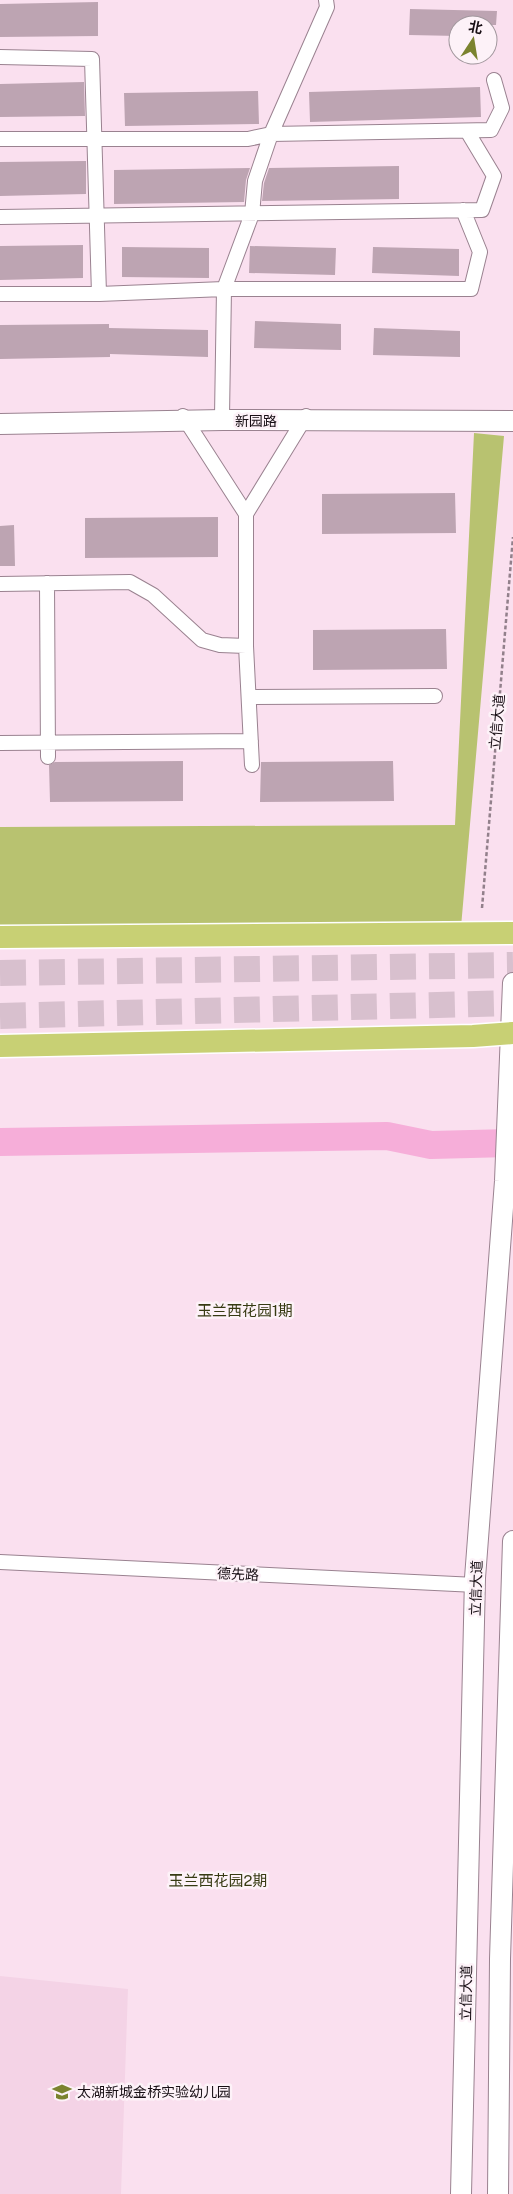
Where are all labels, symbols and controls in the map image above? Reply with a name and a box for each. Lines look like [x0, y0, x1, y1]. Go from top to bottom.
north arrow [448, 15, 498, 65]
text: 北 [467, 18, 484, 37]
street label: 新园路 [235, 413, 277, 429]
street label: 立信大道 [487, 693, 507, 751]
district label: 玉兰西花园1期 [197, 1302, 293, 1319]
street label: 立信大道 [467, 1560, 485, 1616]
street label: 德先路 [217, 1565, 259, 1583]
district label: 玉兰西花园2期 [169, 1872, 267, 1889]
street label: 立信大道 [458, 1965, 474, 2021]
school or university icon: 太湖新城金桥实验幼儿园 [51, 2081, 73, 2103]
place label: 太湖新城金桥实验幼儿园 [77, 2084, 231, 2100]

